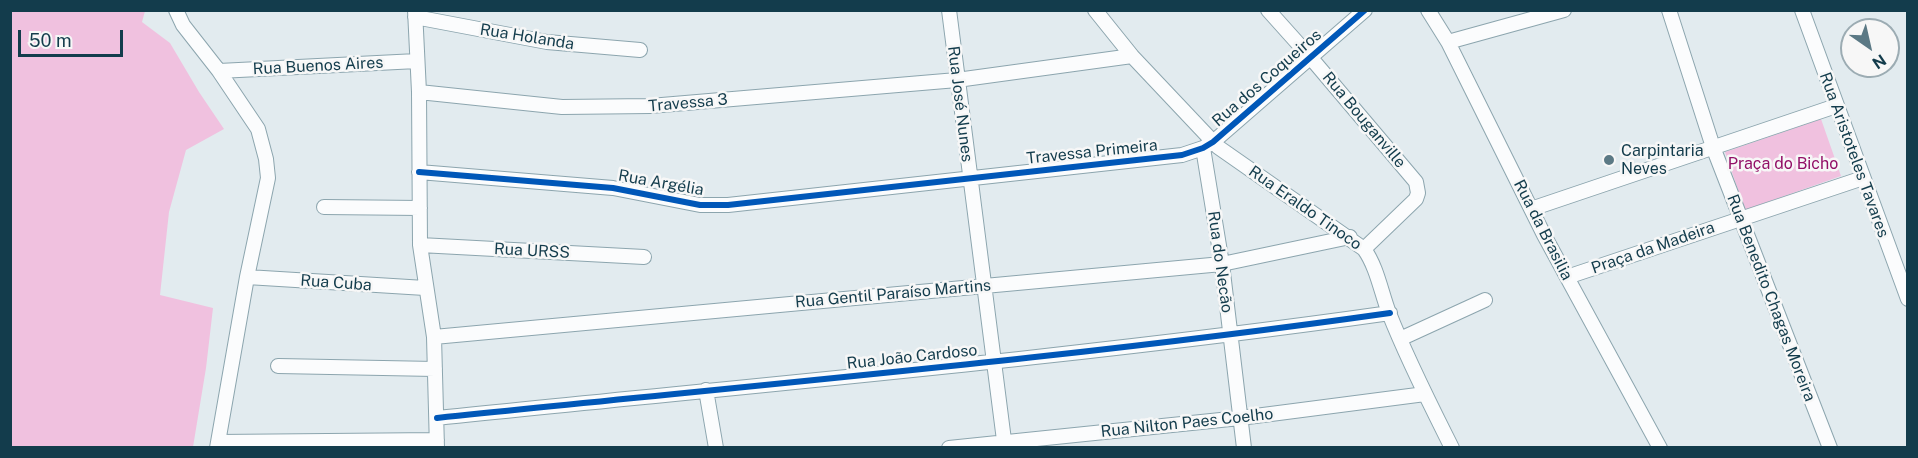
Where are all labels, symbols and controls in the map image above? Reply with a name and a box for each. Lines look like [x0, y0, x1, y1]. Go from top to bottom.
scale bar [21, 18, 126, 56]
north arrow [1840, 18, 1900, 78]
street label: Rua Holanda [479, 20, 575, 54]
street label: Rua dos Coqueiros [1208, 25, 1326, 131]
text: 50 m [29, 30, 72, 51]
street label: Rua José Nunes [943, 45, 977, 163]
text: N [1869, 50, 1890, 73]
street label: Rua Buenos Aires [252, 53, 384, 79]
street label: Rua Bouganville [1318, 68, 1410, 172]
street label: Rua Aristoteles Tavares [1815, 70, 1893, 240]
street label: Travessa 3 [648, 90, 728, 116]
street label: Travessa Primeira [1026, 136, 1158, 168]
place label: Carpintaria Neves [1621, 141, 1704, 179]
marker: Carpintaria Neves [1602, 153, 1616, 167]
park label: Praça do Bicho [1728, 154, 1838, 174]
street label: Rua Eraldo Tinoco [1245, 162, 1365, 254]
street label: Rua Argélia [617, 166, 705, 200]
street label: Rua da Brasilia [1509, 177, 1577, 283]
street label: Rua Benedito Chagas Moreira [1723, 192, 1819, 404]
street label: Rua do Necão [1203, 210, 1237, 314]
street label: Praça da Madeira [1589, 218, 1717, 278]
street label: Rua URSS [494, 239, 570, 263]
street label: Rua Cuba [300, 271, 372, 295]
street label: Rua Gentil Paraíso Martins [794, 276, 992, 312]
street label: Rua João Cardoso [846, 341, 978, 373]
street label: Rua Nilton Paes Coelho [1100, 404, 1274, 442]

